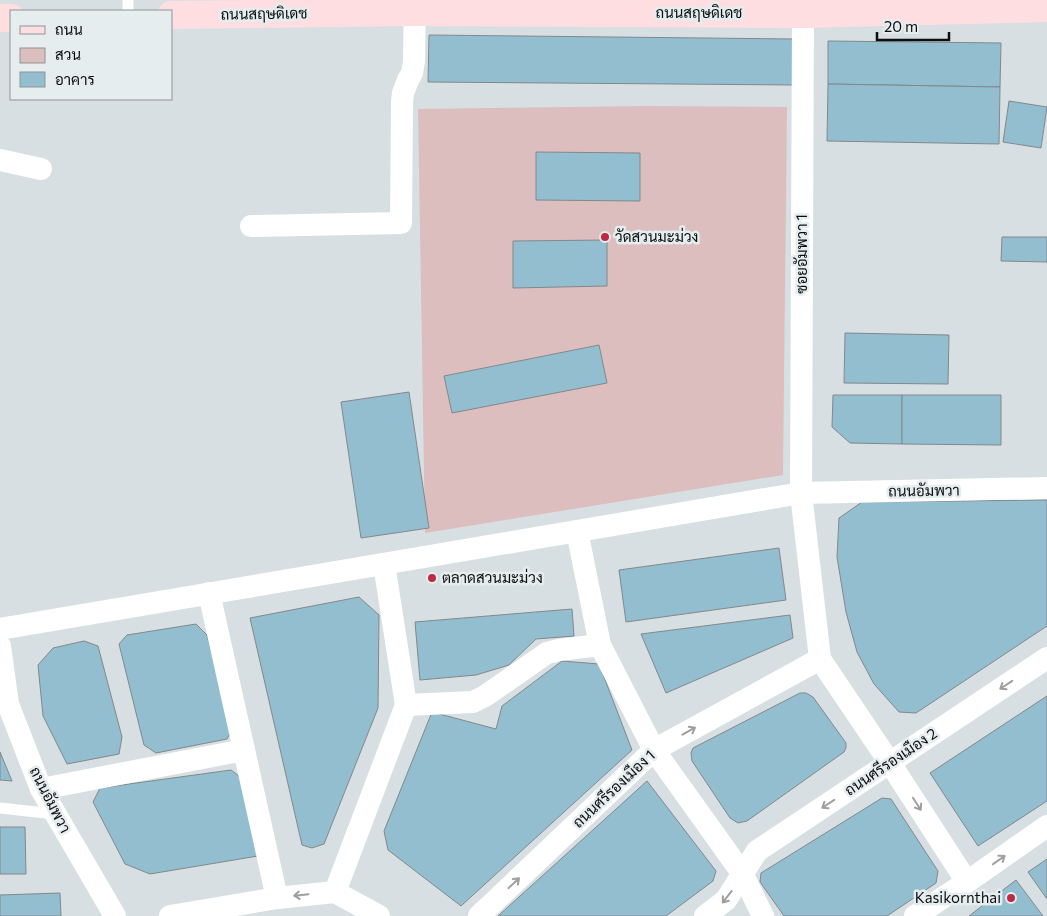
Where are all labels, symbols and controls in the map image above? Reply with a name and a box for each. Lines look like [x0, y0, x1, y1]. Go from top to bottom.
street label: ถนนสฤษดิเดช [220, 3, 308, 24]
street label: ถนนสฤษดิเดช [656, 3, 742, 22]
legend [10, 10, 172, 100]
scale bar [877, 10, 950, 42]
text: 20 m [884, 17, 918, 35]
text: ถนน [55, 20, 83, 38]
text: สวน [55, 45, 81, 63]
text: อาคาร [55, 70, 95, 88]
street label: ซอยอัมพวา 1 [792, 214, 810, 294]
place label: วัดสวนมะม่วง [615, 227, 698, 245]
marker: วัดสวนมะม่วง [599, 231, 611, 243]
street label: ถนนอัมพวา [888, 480, 960, 500]
place label: ตลาดสวนมะม่วง [442, 568, 543, 586]
marker: ตลาดสวนมะม่วง [426, 572, 438, 584]
one-way arrow [1000, 680, 1014, 690]
street label: ถนนศรีรองเมือง 2 [841, 724, 940, 799]
one-way arrow [682, 726, 697, 736]
street label: ถนนศรีรองเมือง 1 [569, 746, 658, 831]
street label: ถนนอัมพวา [27, 764, 75, 836]
one-way arrow [912, 796, 922, 810]
one-way arrow [821, 799, 835, 809]
one-way arrow [992, 855, 1006, 865]
one-way arrow [508, 877, 521, 889]
place label: Kasikornthai [915, 888, 1001, 906]
one-way arrow [294, 890, 310, 900]
one-way arrow [721, 890, 732, 903]
marker: Kasikornthai [1005, 892, 1017, 904]

